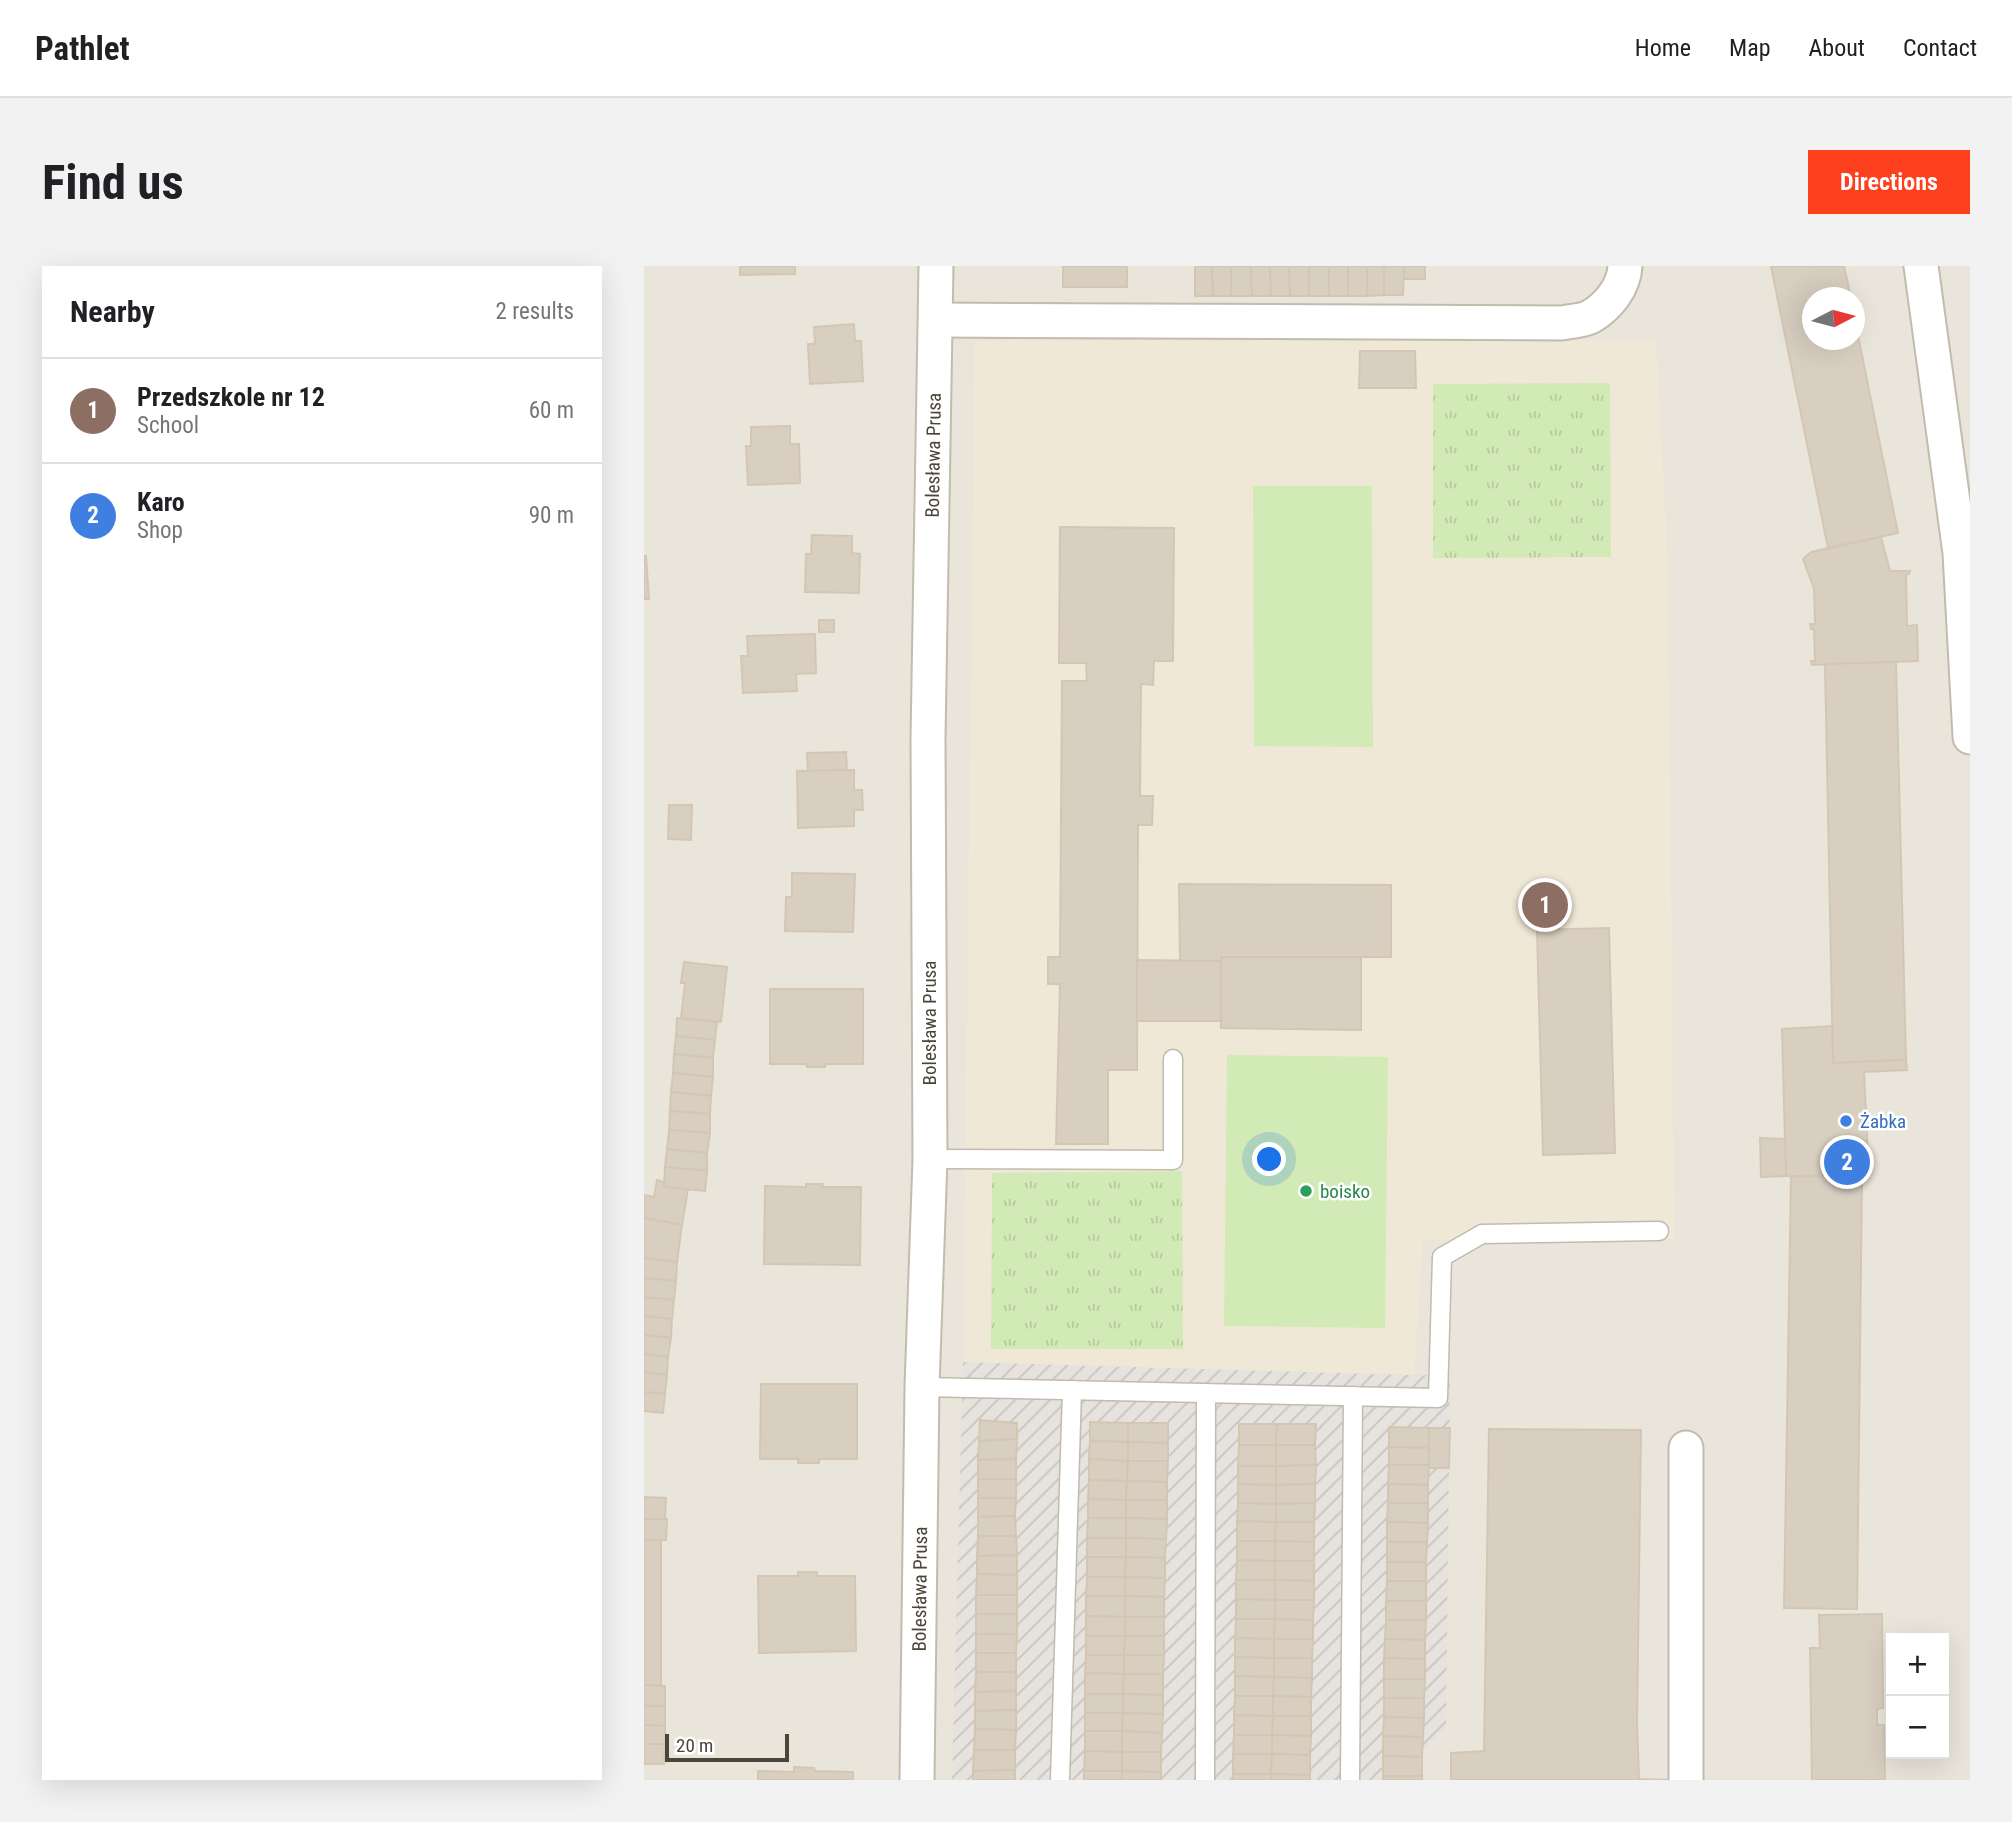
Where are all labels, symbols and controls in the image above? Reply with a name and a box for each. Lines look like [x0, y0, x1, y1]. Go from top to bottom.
text: Pathlet [35, 29, 130, 68]
text: Home [1635, 34, 1691, 62]
text: Map [1729, 34, 1771, 62]
text: About [1809, 34, 1865, 62]
text: Contact [1903, 34, 1977, 62]
button: Directions [1808, 150, 1970, 214]
text: Find us [42, 154, 184, 211]
north arrow [1802, 287, 1865, 350]
text: Nearby [70, 294, 155, 329]
text: 2 results [496, 298, 574, 325]
text: Przedszkole nr 12 [137, 382, 325, 412]
street label: Bolesława Prusa [921, 393, 946, 518]
text: 1 [87, 397, 99, 424]
text: 60 m [529, 397, 574, 424]
text: School [137, 412, 199, 439]
text: Karo [137, 487, 185, 517]
text: 2 [87, 502, 99, 529]
text: 90 m [529, 502, 574, 529]
text: Shop [137, 517, 183, 544]
pin: 1 [1522, 879, 1568, 931]
street label: Bolesława Prusa [918, 961, 941, 1085]
place label: Żabka [1860, 1110, 1906, 1133]
marker: Żabka [1838, 1113, 1854, 1129]
pin: 2 [1824, 1136, 1870, 1188]
your location [1252, 1142, 1286, 1176]
place label: boisko [1320, 1180, 1370, 1203]
marker: boisko [1298, 1183, 1314, 1199]
street label: Bolesława Prusa [908, 1526, 932, 1652]
map controls [1886, 1633, 1949, 1759]
button: + [1886, 1633, 1949, 1696]
button: − [1886, 1696, 1949, 1759]
scale bar [665, 1731, 789, 1763]
text: 20 m [676, 1734, 713, 1757]

